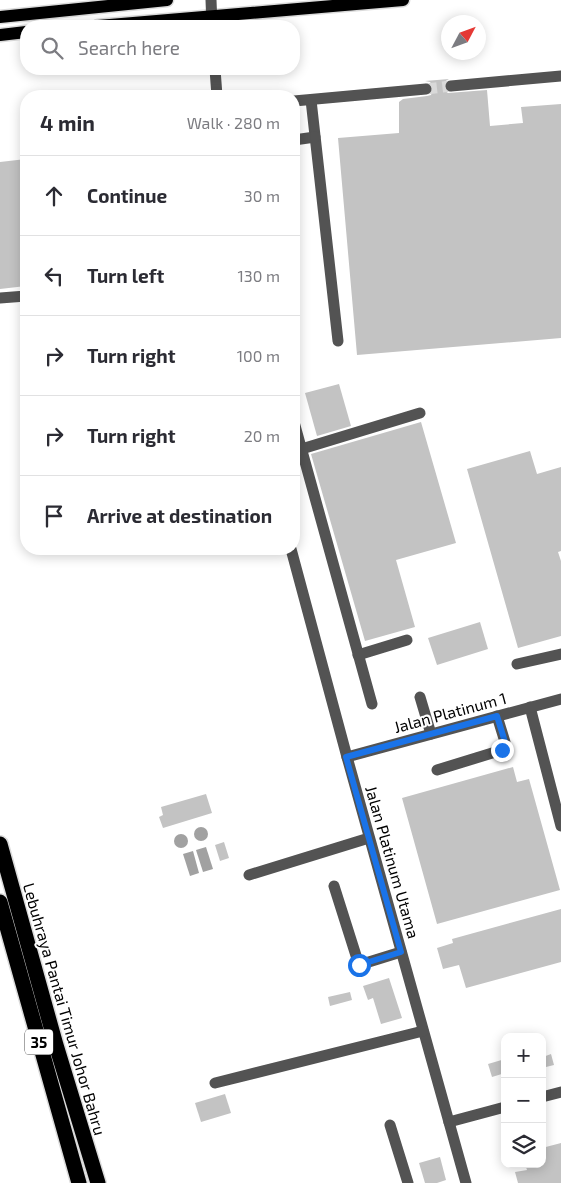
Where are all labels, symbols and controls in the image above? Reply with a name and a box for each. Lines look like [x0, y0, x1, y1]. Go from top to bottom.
north arrow [441, 15, 486, 60]
search box [20, 20, 300, 75]
icon: search [38, 34, 66, 62]
text: Search here [78, 36, 180, 59]
text: 4 min [40, 110, 95, 135]
text: Walk · 280 m [187, 113, 280, 132]
icon: ahead [40, 182, 68, 210]
text: Continue [87, 184, 167, 207]
text: 30 m [244, 186, 280, 205]
icon: left [40, 262, 68, 290]
text: Turn left [87, 264, 164, 287]
text: 130 m [238, 266, 280, 285]
icon: right [40, 342, 68, 370]
text: Turn right [87, 344, 175, 367]
text: 100 m [237, 346, 280, 365]
icon: right [40, 422, 68, 450]
text: Turn right [87, 424, 175, 447]
text: 20 m [244, 426, 280, 445]
icon: arrive [40, 502, 68, 530]
text: Arrive at destination [87, 504, 272, 527]
street label: Jalan Platinum 1 [391, 688, 509, 736]
route end [491, 739, 514, 762]
street label: Jalan Platinum Utama [362, 783, 424, 941]
street label: Lebuhraya Pantai Timur Johor Bahru [20, 881, 110, 1137]
route start [348, 954, 371, 977]
road number: 35 [25, 1030, 53, 1054]
map controls [501, 1033, 546, 1168]
button: + [501, 1033, 546, 1078]
button: − [501, 1078, 546, 1123]
button: layers [501, 1123, 546, 1168]

